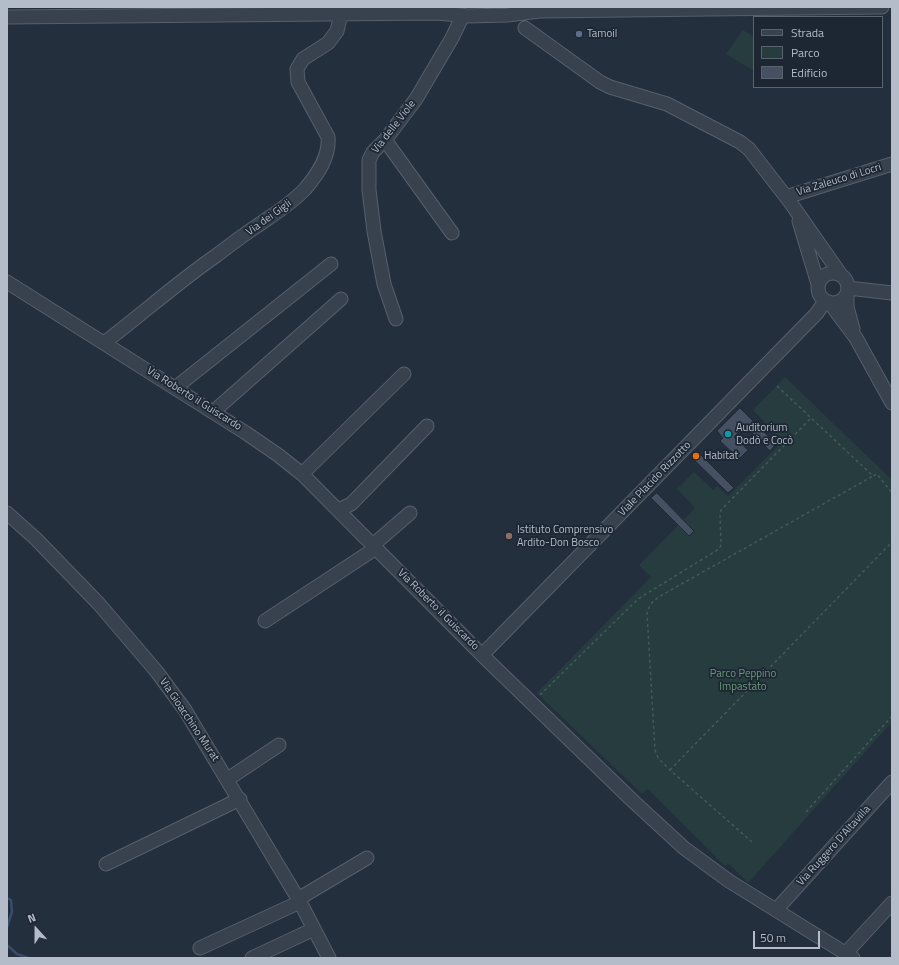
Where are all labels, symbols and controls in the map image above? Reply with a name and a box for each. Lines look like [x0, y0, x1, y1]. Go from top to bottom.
legend [753, 16, 883, 88]
text: Strada [791, 23, 824, 42]
place label: Tamoil [587, 27, 617, 41]
marker: Tamoil [574, 29, 584, 39]
text: Parco [791, 43, 820, 62]
text: Edificio [791, 63, 827, 82]
street label: Via delle Viole [369, 98, 419, 156]
street label: Via Zaleuco di Locri [795, 161, 883, 199]
street label: Via dei Gigli [244, 197, 294, 239]
street label: Via Roberto il Guiscardo [144, 364, 244, 434]
place label: Auditorium Dodò e Cocò [736, 421, 793, 447]
marker: Auditorium Dodò e Cocò [723, 429, 733, 439]
street label: Viale Placido Rizzotto [616, 439, 694, 519]
place label: Habitat [704, 449, 738, 463]
marker: Habitat [691, 451, 701, 461]
place label: Istituto Comprensivo Ardito-Don Bosco [517, 523, 613, 549]
marker: Istituto Comprensivo Ardito-Don Bosco [504, 531, 514, 541]
street label: Via Roberto il Guiscardo [395, 567, 481, 653]
park label: Parco Peppino Impastato [710, 667, 776, 693]
street label: Via Gioacchino Murat [156, 676, 222, 764]
street label: Via Ruggero D'Altavilla [794, 803, 874, 889]
north arrow [16, 909, 56, 949]
text: N [25, 909, 38, 927]
scale bar [755, 923, 822, 949]
text: 50 m [760, 928, 786, 947]

